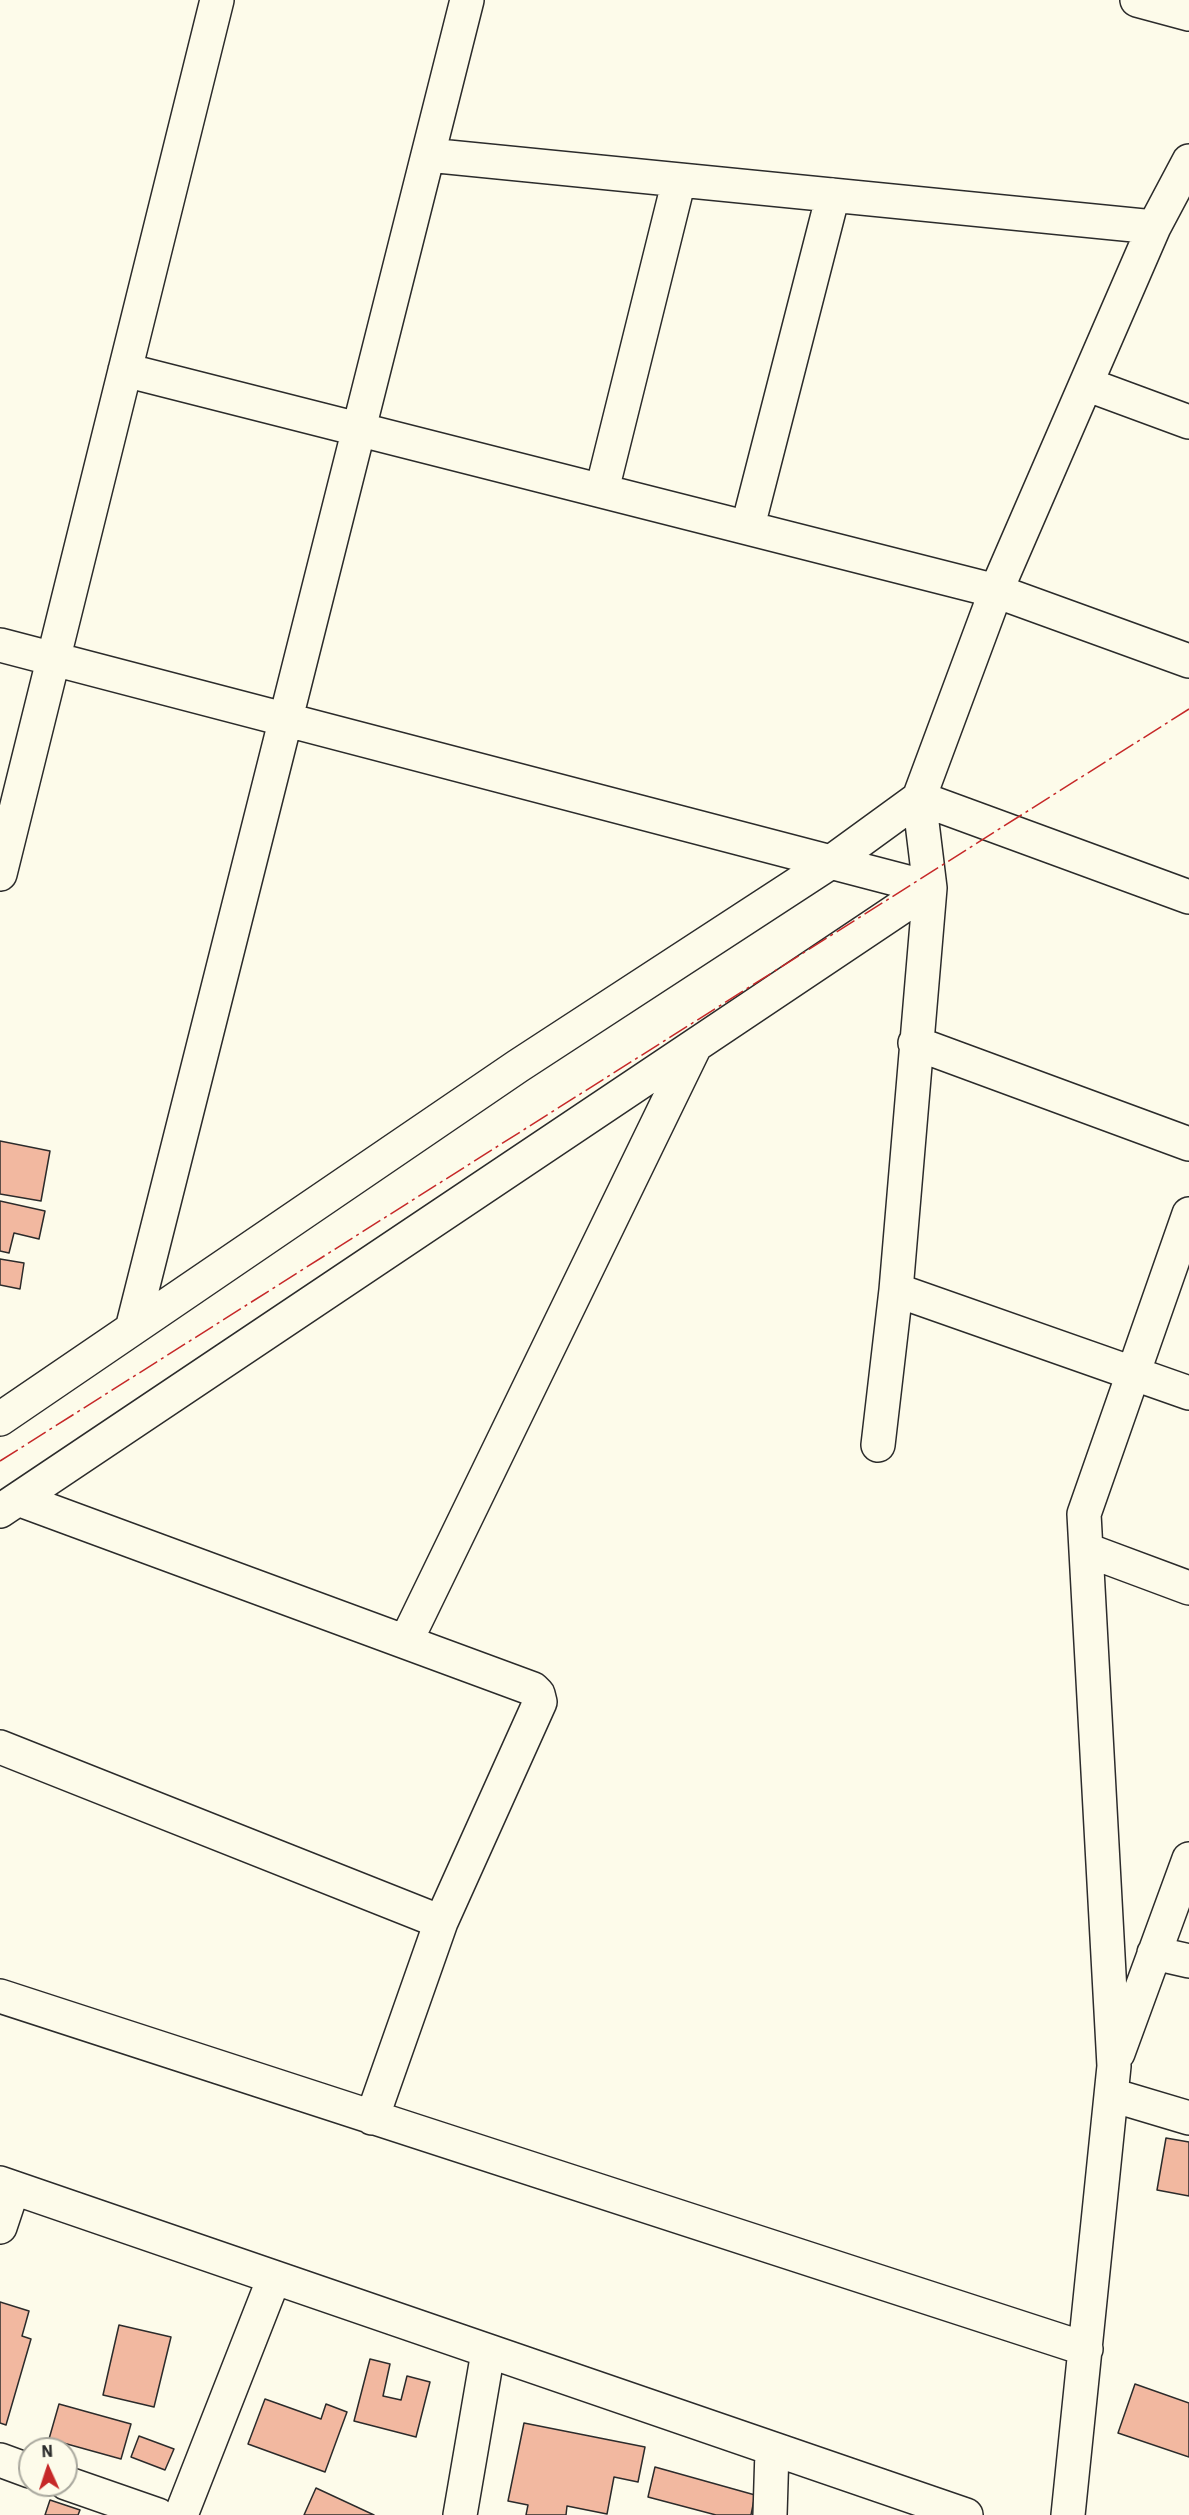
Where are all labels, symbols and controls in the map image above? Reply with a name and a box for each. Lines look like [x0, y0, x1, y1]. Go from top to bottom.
north arrow [18, 2437, 78, 2497]
text: N [41, 2441, 53, 2461]

